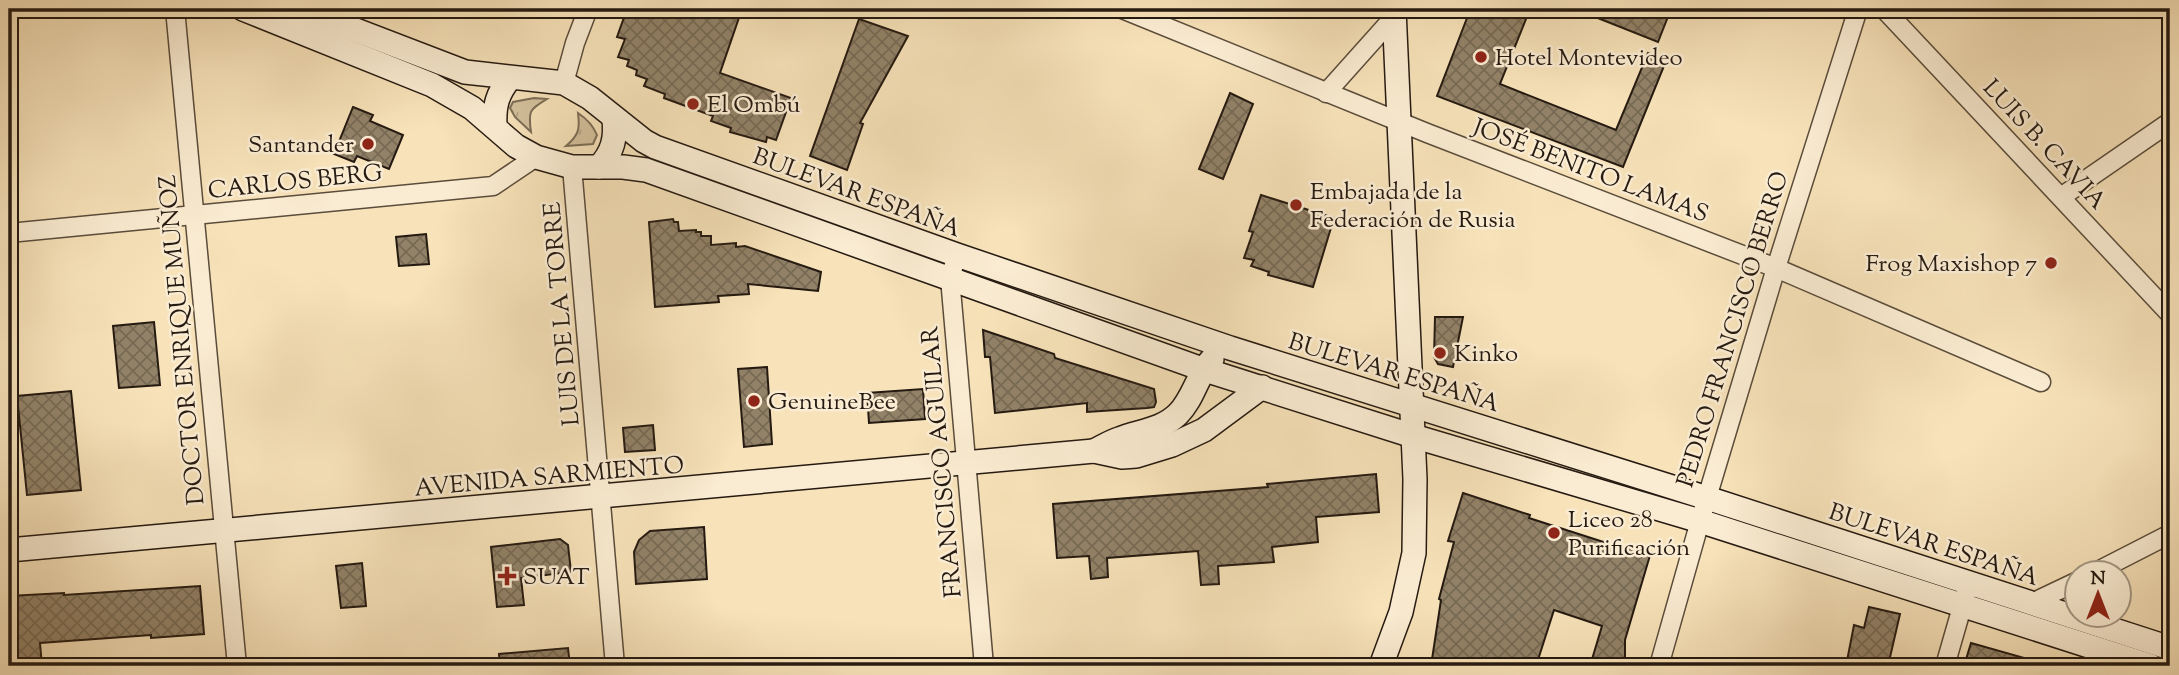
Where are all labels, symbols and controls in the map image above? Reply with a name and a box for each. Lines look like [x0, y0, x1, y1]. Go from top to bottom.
place label: Hotel Montevideo [1495, 42, 1683, 76]
marker: Hotel Montevideo [1473, 49, 1489, 65]
street label: LUIS B. CAVIA [1974, 73, 2113, 219]
place label: El Ombú [707, 89, 801, 123]
marker: El Ombú [685, 96, 701, 112]
street label: JOSÉ BENITO LAMAS [1466, 111, 1713, 233]
place label: Santander [248, 129, 354, 163]
marker: Santander [360, 136, 376, 152]
street label: BULEVAR ESPAÑA [747, 140, 966, 248]
street label: CARLOS BERG [206, 157, 384, 209]
street label: PEDRO FRANCISCO BERRO [1670, 167, 1798, 492]
street label: DOCTOR ENRIQUE MUÑOZ [152, 173, 214, 506]
place label: Embajada de la Federación de Rusia [1310, 176, 1516, 238]
marker: Embajada de la Federación de Rusia [1288, 197, 1304, 213]
street label: LUIS DE LA TORRE [536, 200, 590, 427]
place label: Frog Maxishop 7 [1865, 248, 2037, 282]
marker: Frog Maxishop 7 [2043, 255, 2059, 271]
street label: FRANCISCO AGUILAR [914, 324, 972, 599]
street label: BULEVAR ESPAÑA [1284, 326, 1504, 422]
place label: Kinko [1454, 338, 1518, 372]
marker: Kinko [1432, 345, 1448, 361]
place label: GenuineBee [768, 386, 896, 420]
marker: GenuineBee [746, 393, 762, 409]
street label: AVENIDA SARMIENTO [413, 449, 685, 507]
street label: BULEVAR ESPAÑA [1824, 496, 2043, 596]
place label: Liceo 28 Purificación [1568, 504, 1690, 566]
marker: Liceo 28 Purificación [1546, 525, 1562, 541]
north arrow [2064, 560, 2134, 630]
place label: SUAT [523, 561, 590, 595]
marker: SUAT [497, 566, 517, 586]
text: N [2090, 566, 2106, 593]

